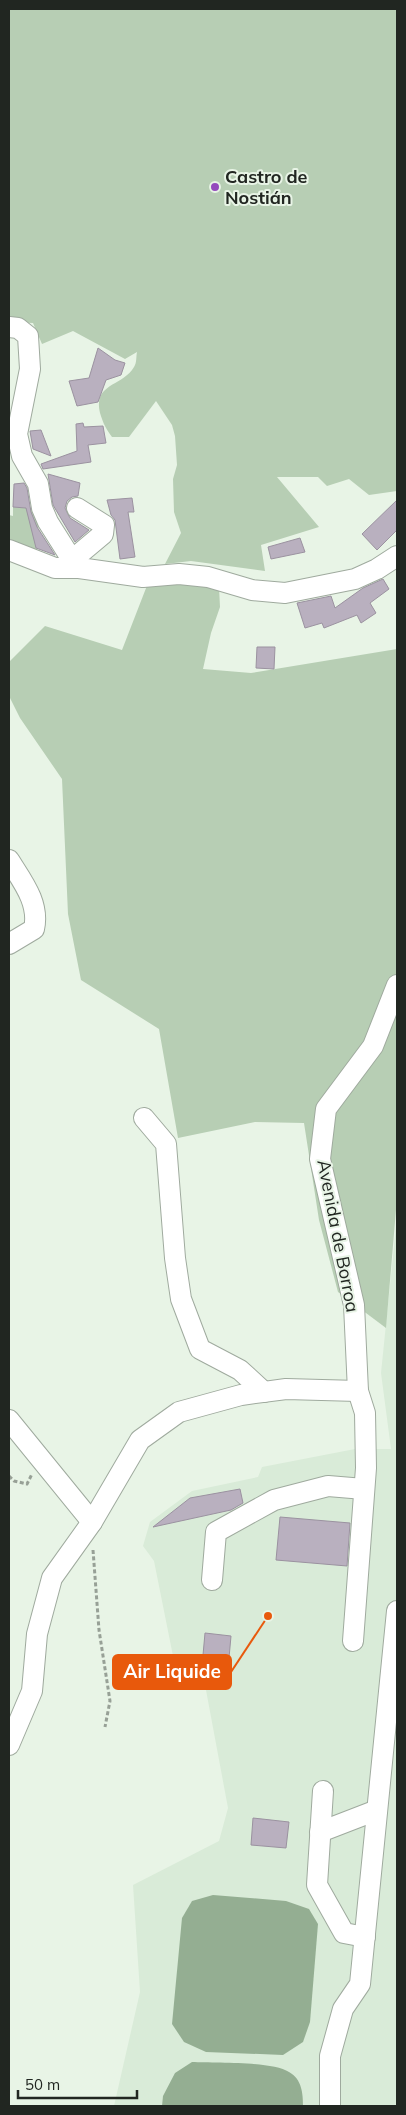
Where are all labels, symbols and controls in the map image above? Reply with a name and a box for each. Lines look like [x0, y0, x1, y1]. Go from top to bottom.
place label: Castro de Nostián [225, 165, 308, 209]
marker: Castro de Nostián [209, 181, 221, 193]
street label: Avenida de Borroa [312, 1158, 365, 1314]
callout: Air Liquide [113, 1655, 231, 1689]
text: Air Liquide [123, 1659, 221, 1683]
scale bar [18, 2068, 136, 2100]
text: 50 m [25, 2075, 60, 2094]

